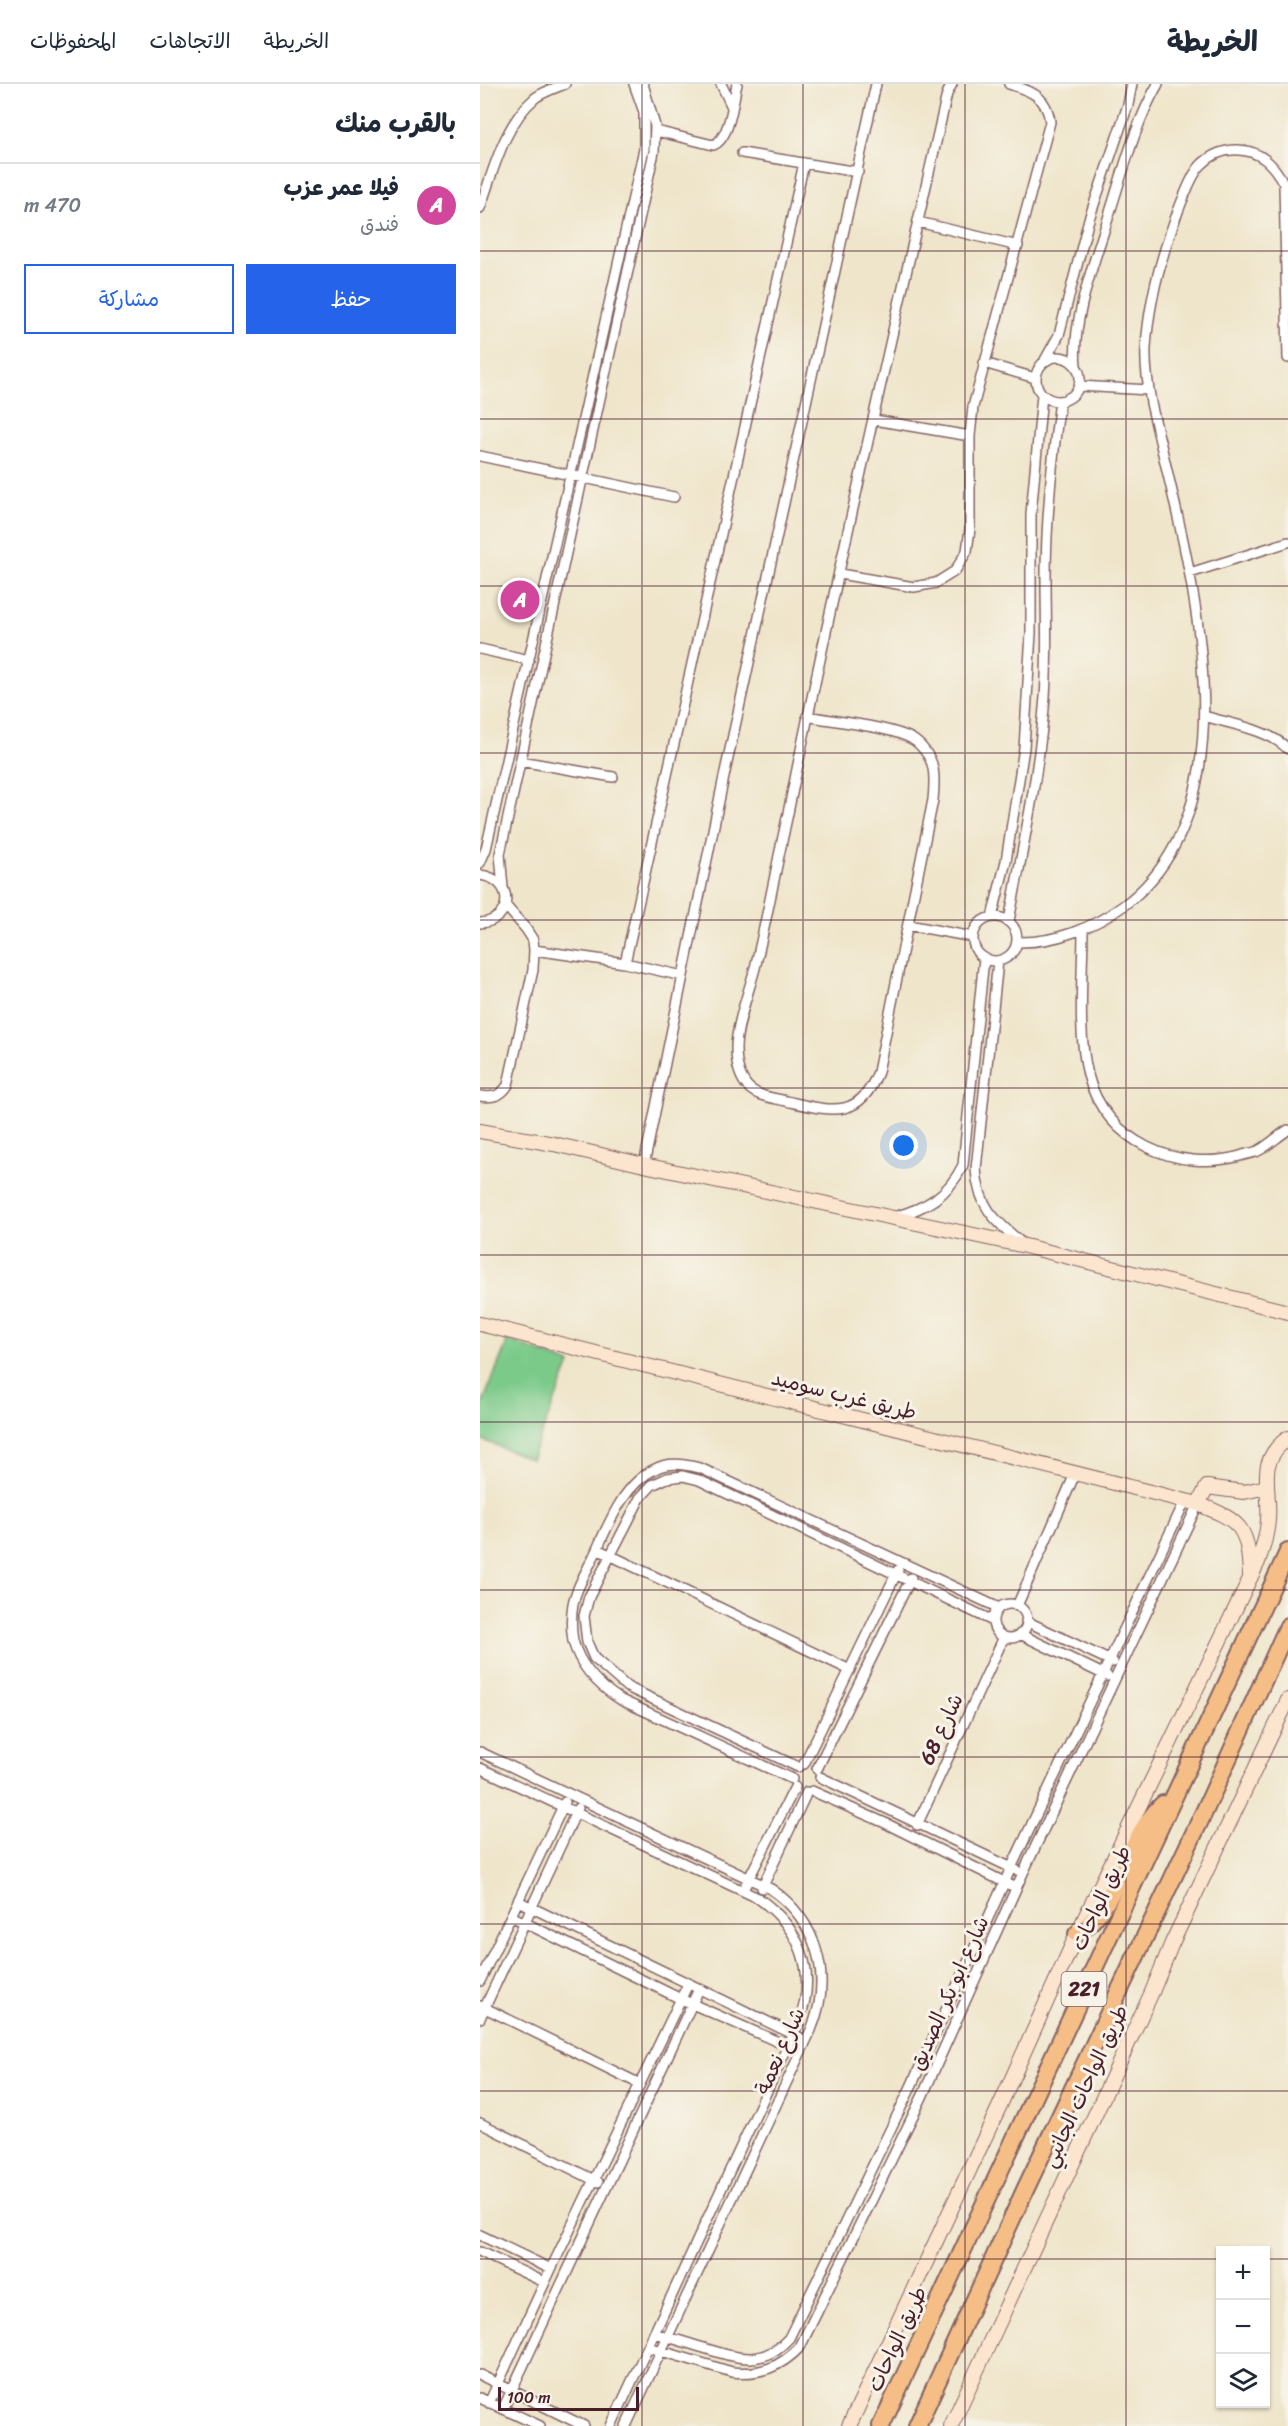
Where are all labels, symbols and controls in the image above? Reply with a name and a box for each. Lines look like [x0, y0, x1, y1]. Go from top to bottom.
text: الخريطة [1167, 17, 1258, 66]
text: المحفوظات [30, 22, 116, 60]
text: الاتجاهات [149, 22, 231, 60]
text: الخريطة [264, 22, 329, 60]
text: بالقرب منك [335, 100, 456, 146]
text: فيلا عمر عزب [283, 168, 399, 207]
text: 470 m [24, 188, 81, 223]
text: A [430, 188, 443, 223]
text: فندق [360, 207, 399, 242]
button: مشاركة [24, 264, 234, 334]
button: حفظ [246, 264, 456, 334]
pin: A [500, 578, 540, 622]
your location [889, 1131, 918, 1160]
street label: طريق غرب سوميد [767, 1359, 921, 1431]
street label: شارع 68 [908, 1687, 974, 1771]
street label: طريق الواحات [1060, 1839, 1142, 1957]
street label: شارع ابو بكر الصديق [898, 1909, 1000, 2077]
road number: 221 [1062, 1972, 1106, 2006]
street label: طريق الواحات الجانبي [1031, 1998, 1139, 2174]
street label: شارع نعمة [744, 2001, 816, 2101]
map controls [1216, 2246, 1270, 2408]
button: + [1216, 2246, 1270, 2300]
street label: طريق الواحات [856, 2280, 938, 2398]
button: − [1216, 2300, 1270, 2354]
button: layers [1216, 2354, 1270, 2408]
text: 100 m [507, 2383, 551, 2412]
scale bar [498, 2384, 639, 2412]

